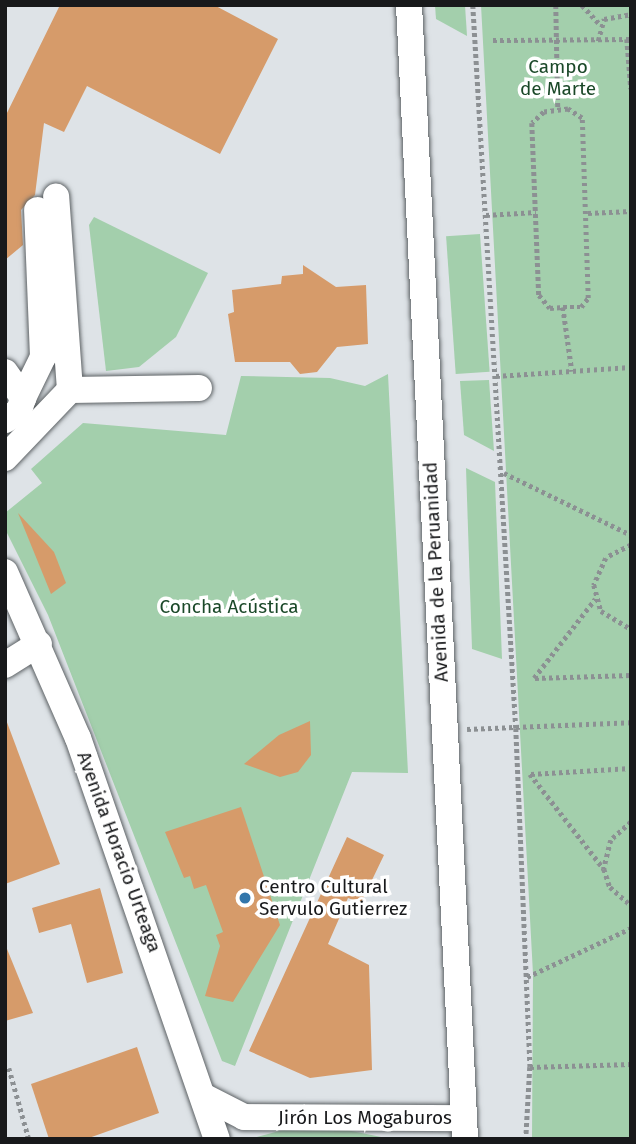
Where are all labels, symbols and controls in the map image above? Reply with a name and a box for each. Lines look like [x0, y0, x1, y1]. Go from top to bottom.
park label: Campo de Marte [520, 56, 596, 100]
street label: Avenida de la Peruanidad [419, 461, 453, 683]
park label: Concha Acústica [159, 596, 299, 618]
street label: Avenida Horacio Urteaga [72, 749, 166, 955]
place label: Centro Cultural Servulo Gutierrez [259, 876, 407, 920]
marker: Centro Cultural Servulo Gutierrez [237, 890, 253, 906]
street label: Jirón Los Mogaburos [278, 1107, 452, 1129]

